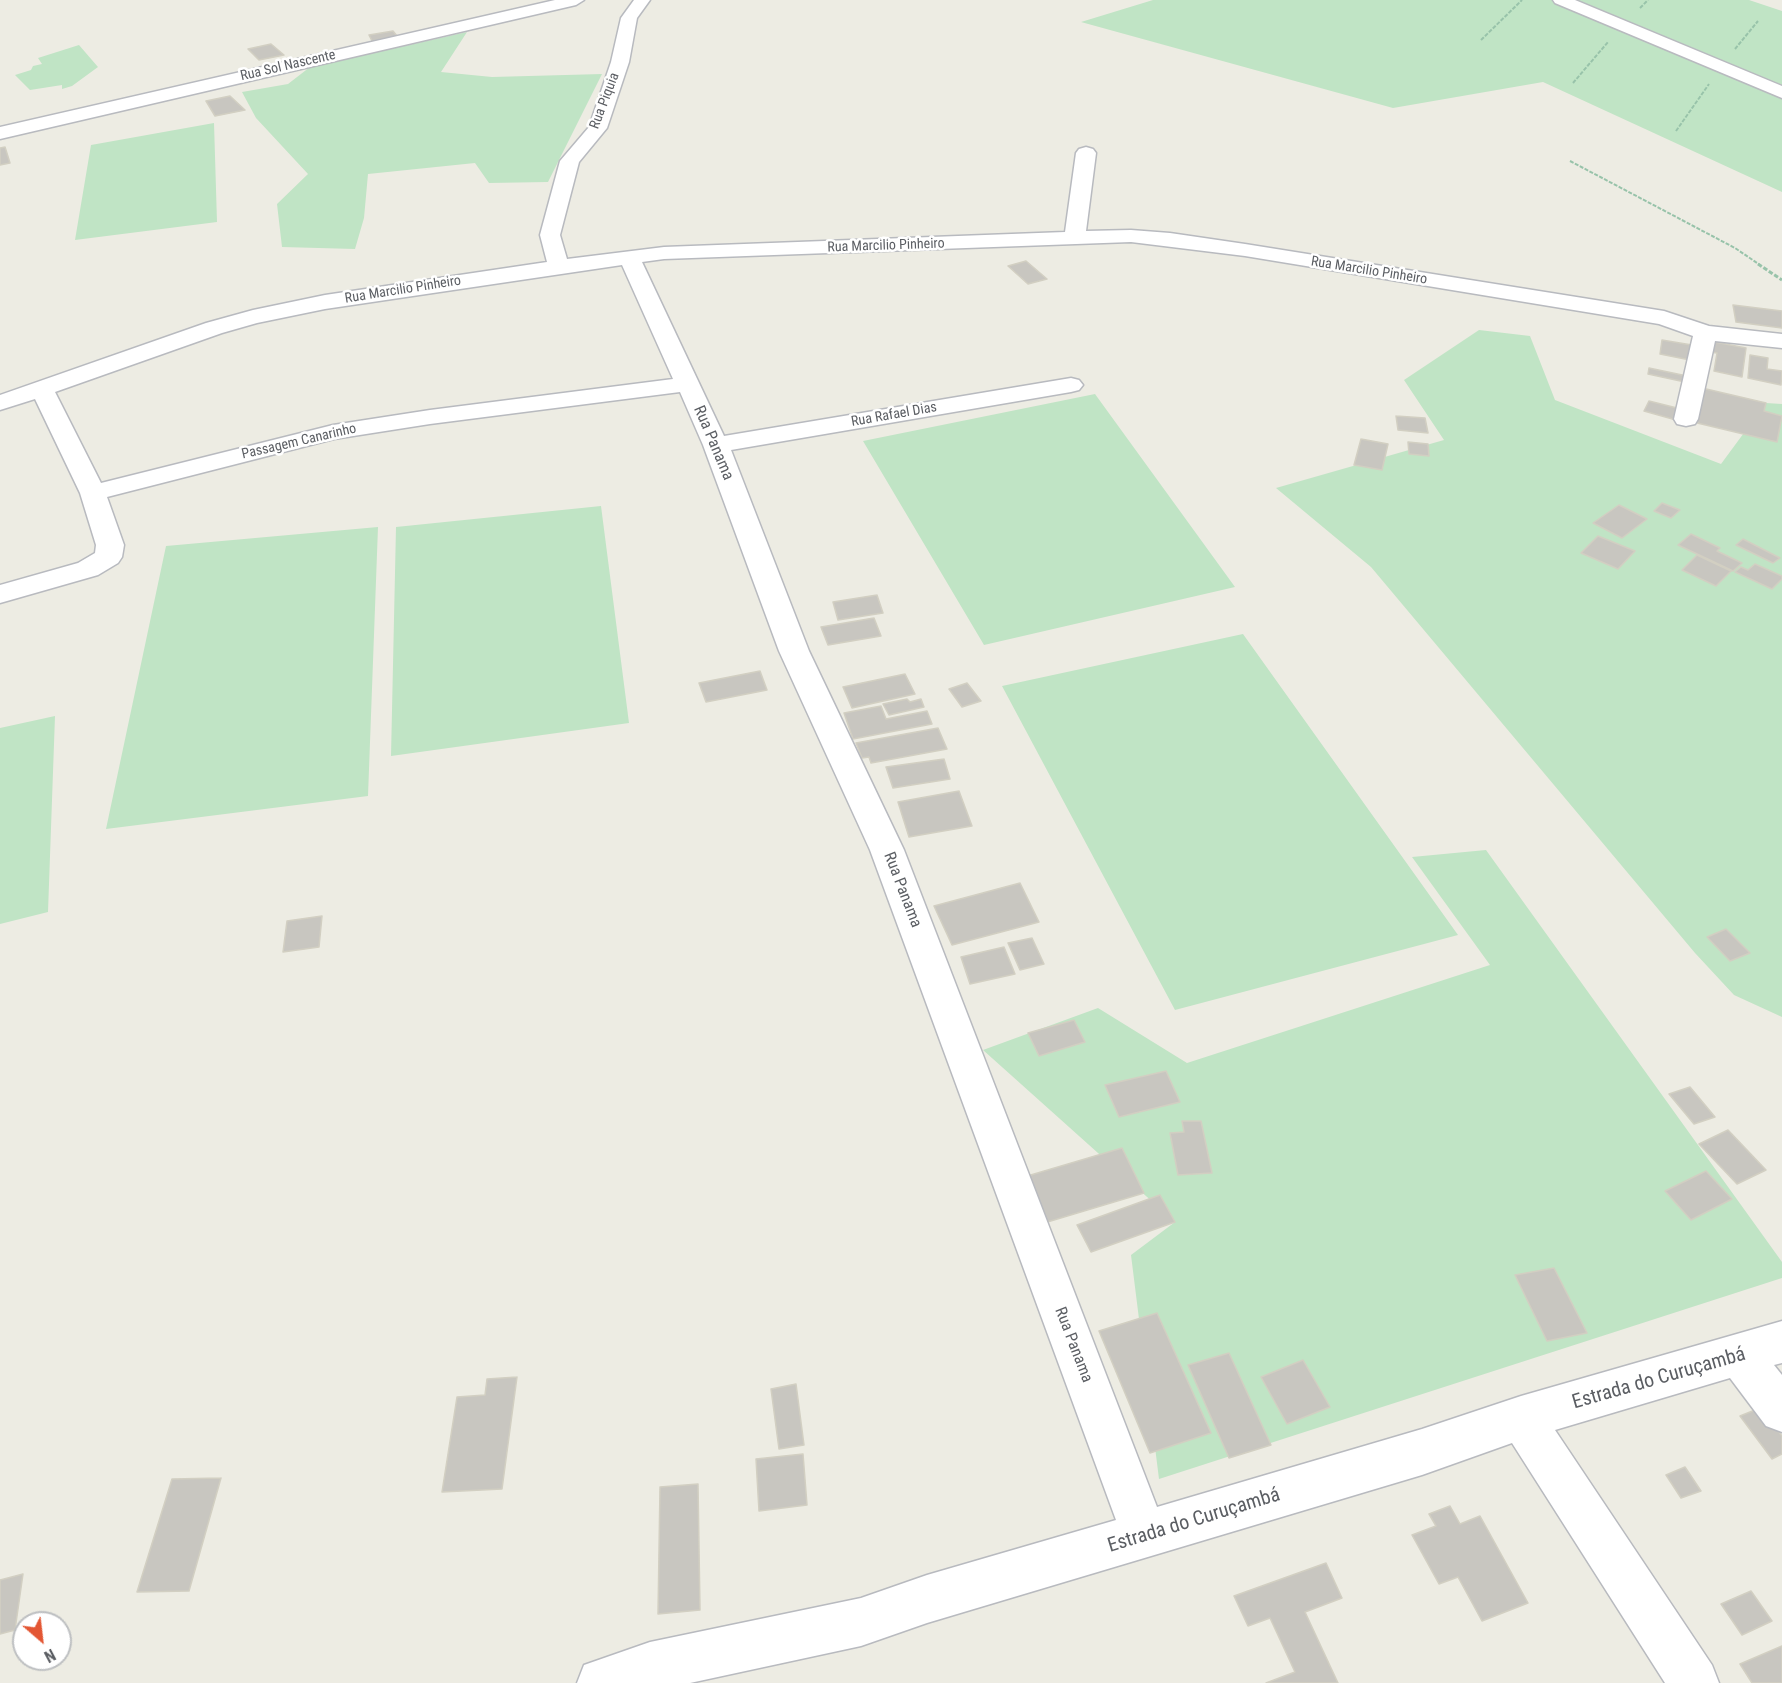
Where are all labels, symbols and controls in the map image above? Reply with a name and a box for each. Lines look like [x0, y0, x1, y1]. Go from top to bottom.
street label: Rua Sol Nascente [239, 47, 337, 85]
street label: Rua Piquia [587, 71, 623, 131]
street label: Rua Marcilio Pinheiro [827, 236, 945, 256]
street label: Rua Marcilio Pinheiro [1310, 254, 1428, 288]
street label: Rua Marcilio Pinheiro [344, 273, 462, 307]
street label: Rua Rafael Dias [850, 399, 938, 431]
street label: Rua Panama [689, 403, 737, 483]
street label: Passagem Canarinho [240, 421, 358, 463]
street label: Rua Panama [879, 850, 925, 930]
street label: Rua Panama [1050, 1305, 1096, 1385]
street label: Estrada do Curuçambá [1570, 1343, 1748, 1415]
street label: Estrada do Curuçambá [1105, 1483, 1283, 1559]
north arrow [12, 1611, 72, 1671]
text: N [41, 1645, 59, 1666]

